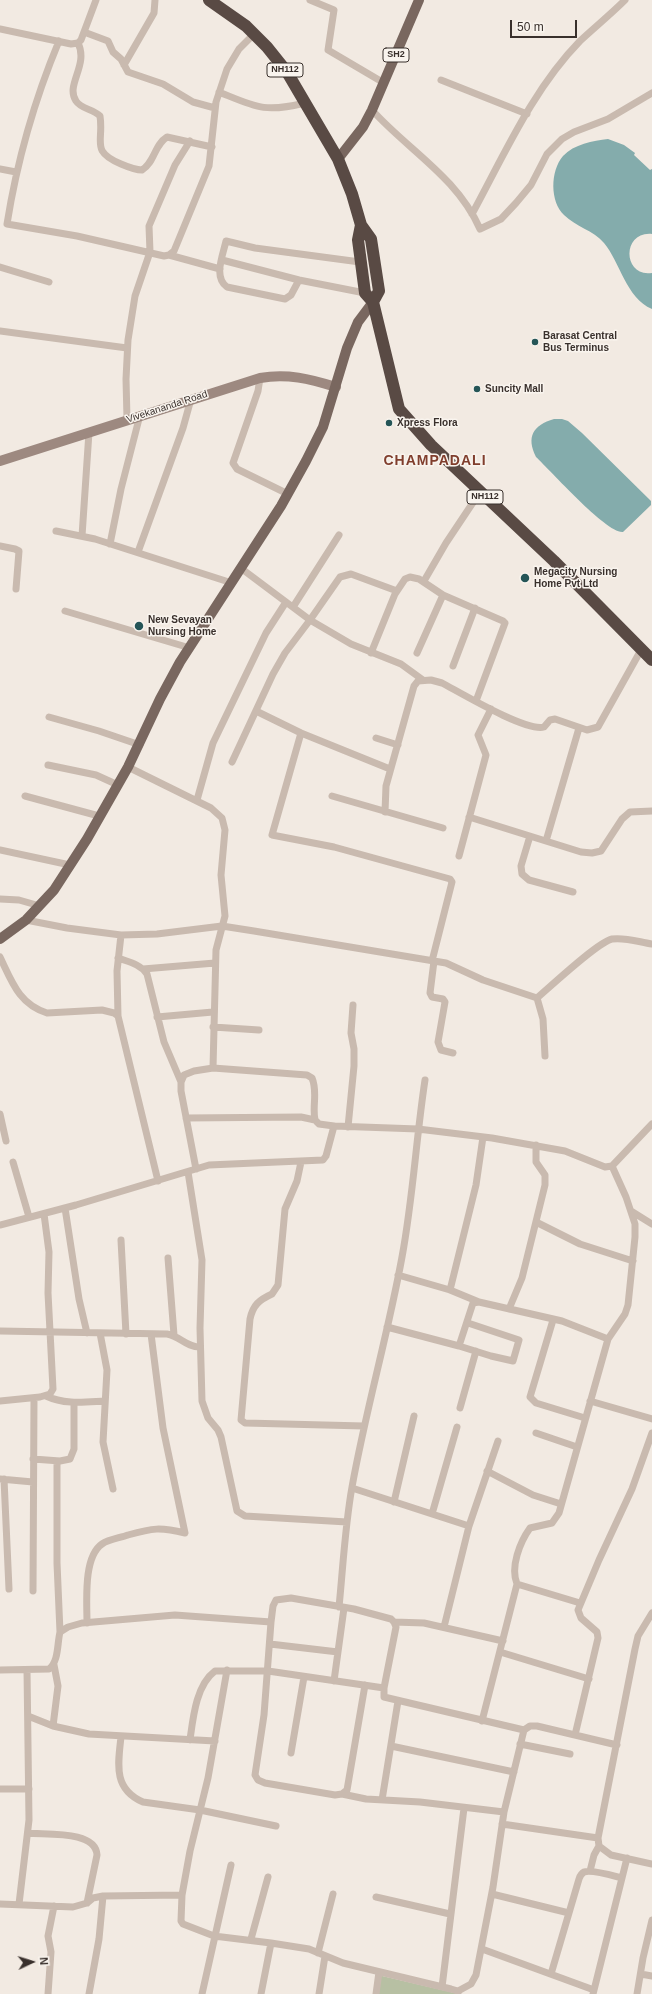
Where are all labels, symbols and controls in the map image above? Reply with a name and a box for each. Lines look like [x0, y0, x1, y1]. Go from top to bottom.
scale bar [512, 12, 579, 38]
text: 50 m [517, 20, 544, 34]
road number: SH2 [383, 48, 409, 62]
road number: NH112 [267, 63, 303, 77]
place label: Barasat Central Bus Terminus [543, 330, 617, 354]
marker: Barasat Central Bus Terminus [530, 337, 540, 347]
place label: Suncity Mall [485, 383, 543, 395]
marker: Suncity Mall [472, 384, 482, 394]
street label: Vivekananda Road [125, 388, 209, 426]
place label: Xpress Flora [397, 417, 458, 429]
marker: Xpress Flora [384, 418, 394, 428]
district label: CHAMPADALI [383, 453, 487, 469]
road number: NH112 [467, 490, 503, 504]
place label: Megacity Nursing Home Pvt Ltd [534, 566, 617, 590]
marker: Megacity Nursing Home Pvt Ltd [519, 572, 531, 584]
place label: New Sevayan Nursing Home [148, 614, 216, 638]
marker: New Sevayan Nursing Home [133, 620, 145, 632]
north arrow [12, 1942, 52, 1982]
text: N [38, 1957, 50, 1966]

